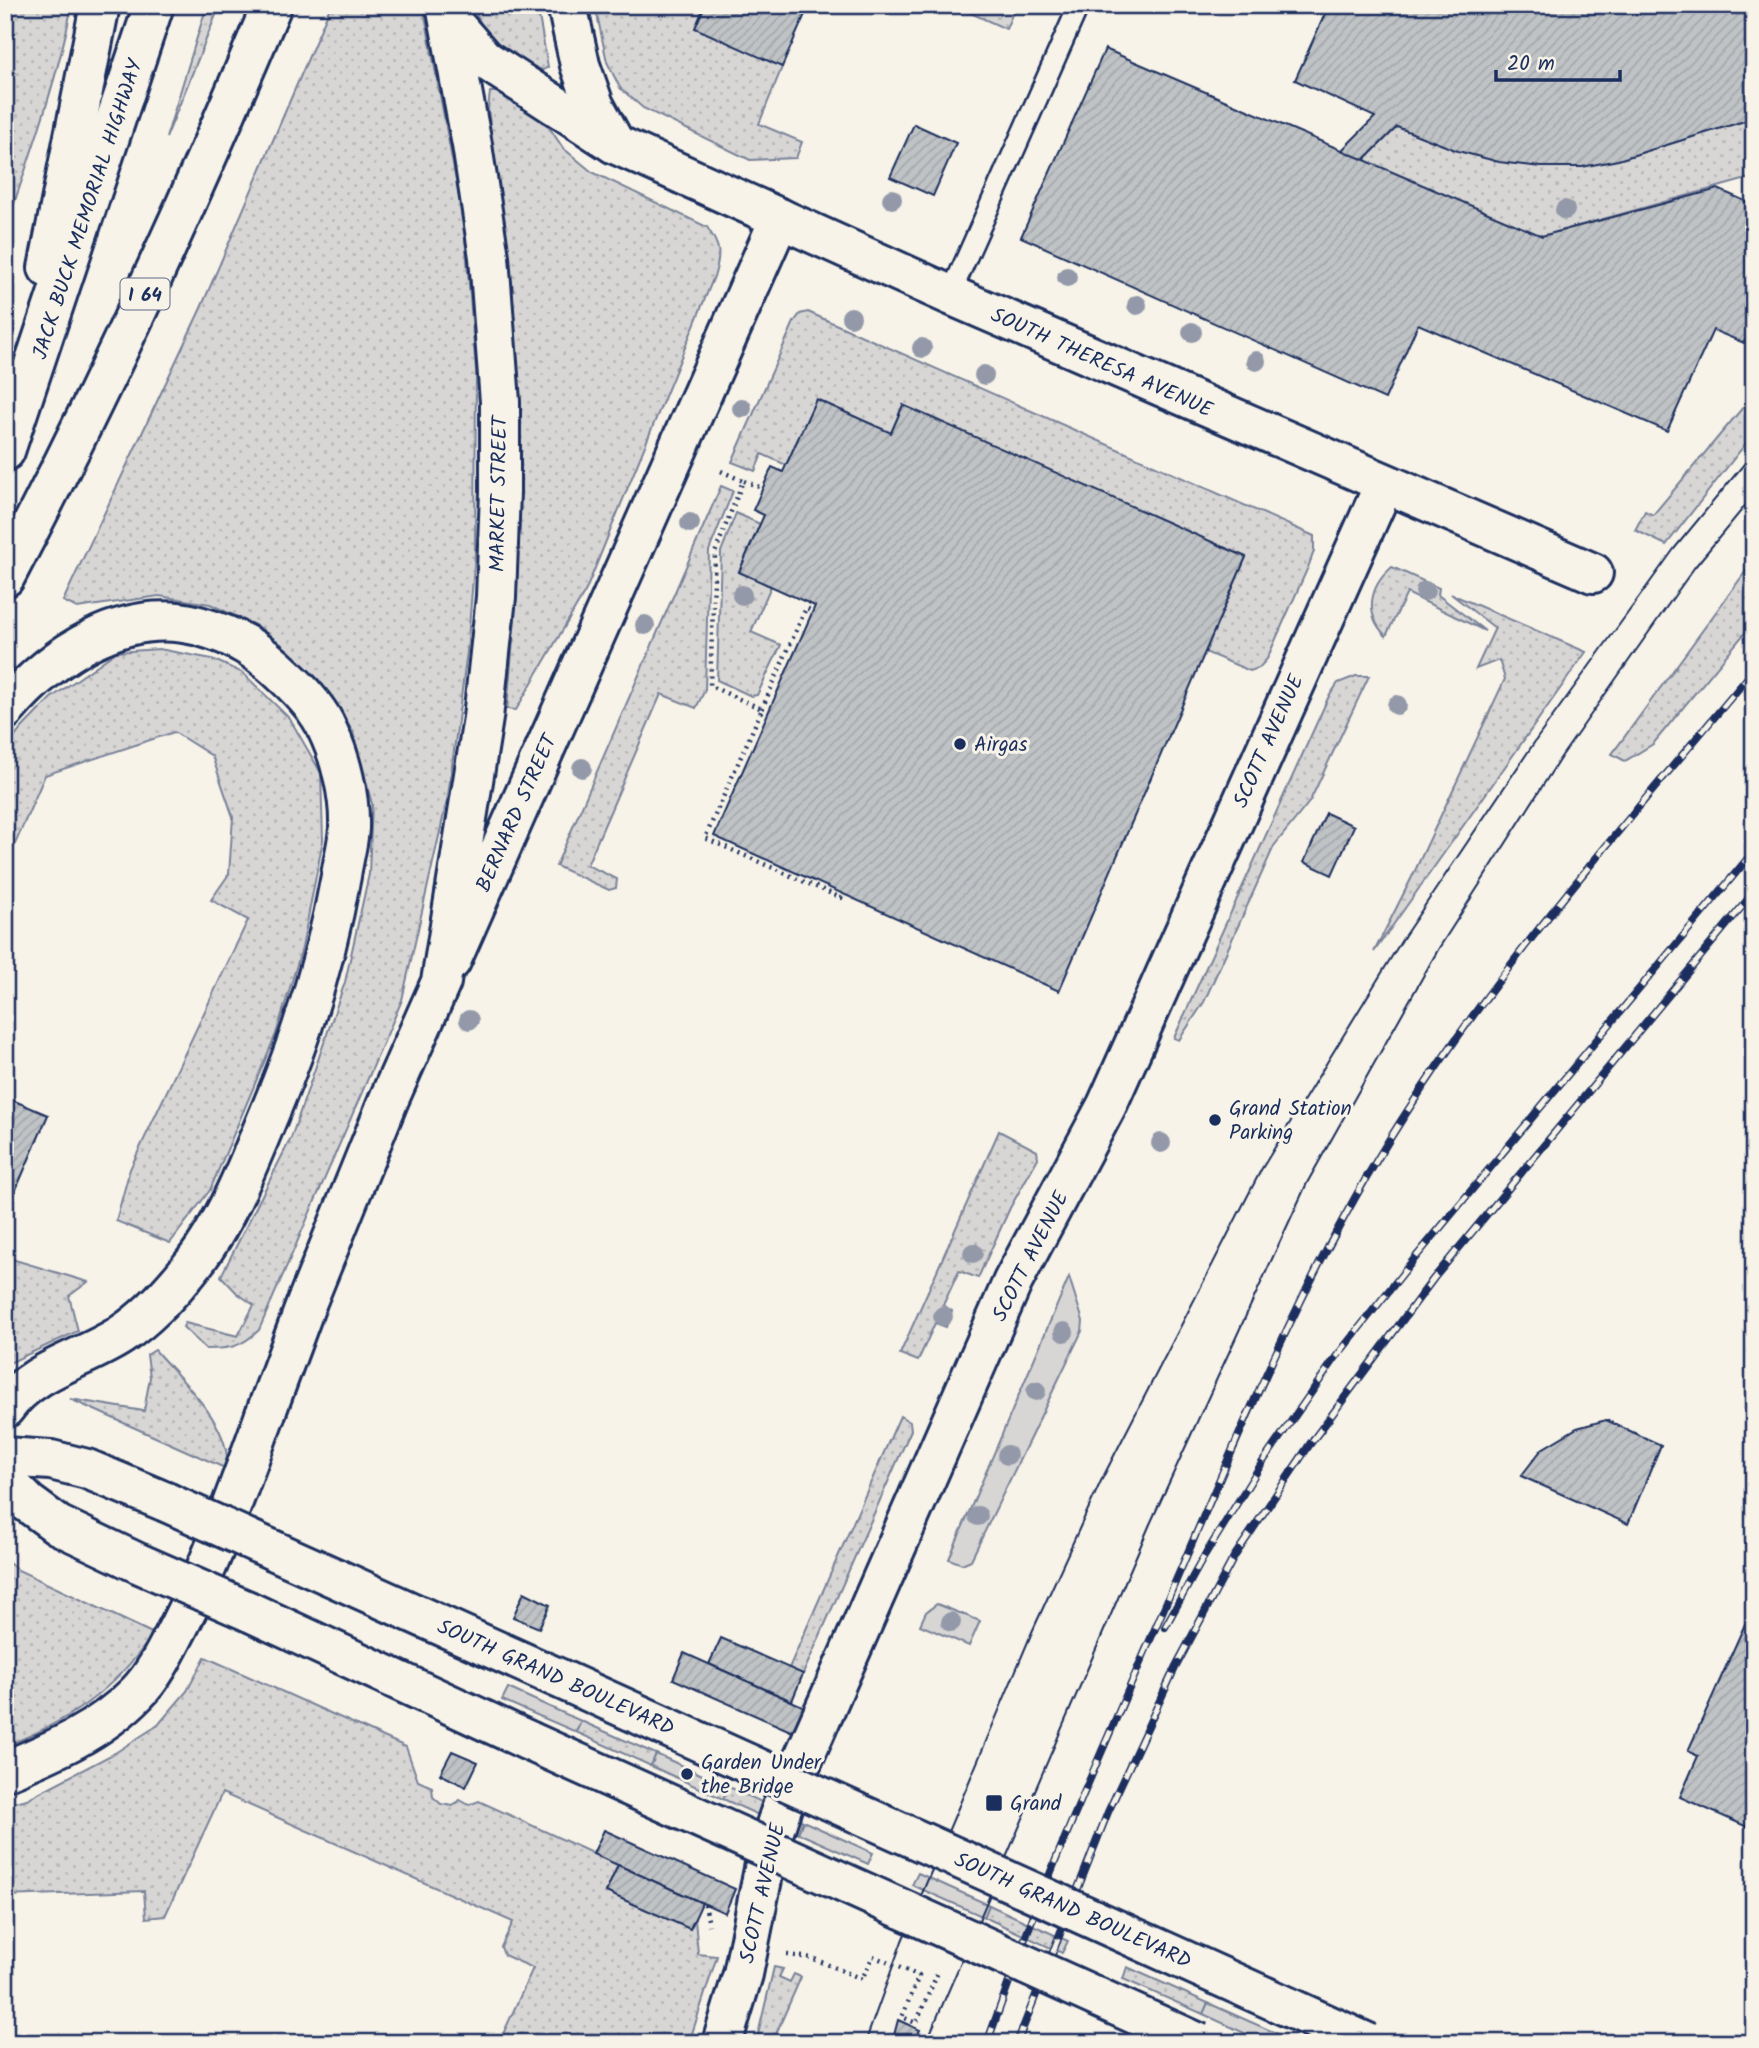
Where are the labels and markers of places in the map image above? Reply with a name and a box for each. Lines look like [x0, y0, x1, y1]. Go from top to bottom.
place label: Airgas [974, 729, 1028, 762]
marker: Airgas [952, 736, 968, 752]
place label: Grand Station Parking [1229, 1093, 1352, 1150]
marker: Grand Station Parking [1207, 1112, 1223, 1128]
place label: Garden Under the Bridge [701, 1747, 822, 1804]
marker: Garden Under the Bridge [679, 1766, 695, 1782]
place label: Grand [1010, 1788, 1062, 1821]
marker: Grand [984, 1793, 1004, 1813]

